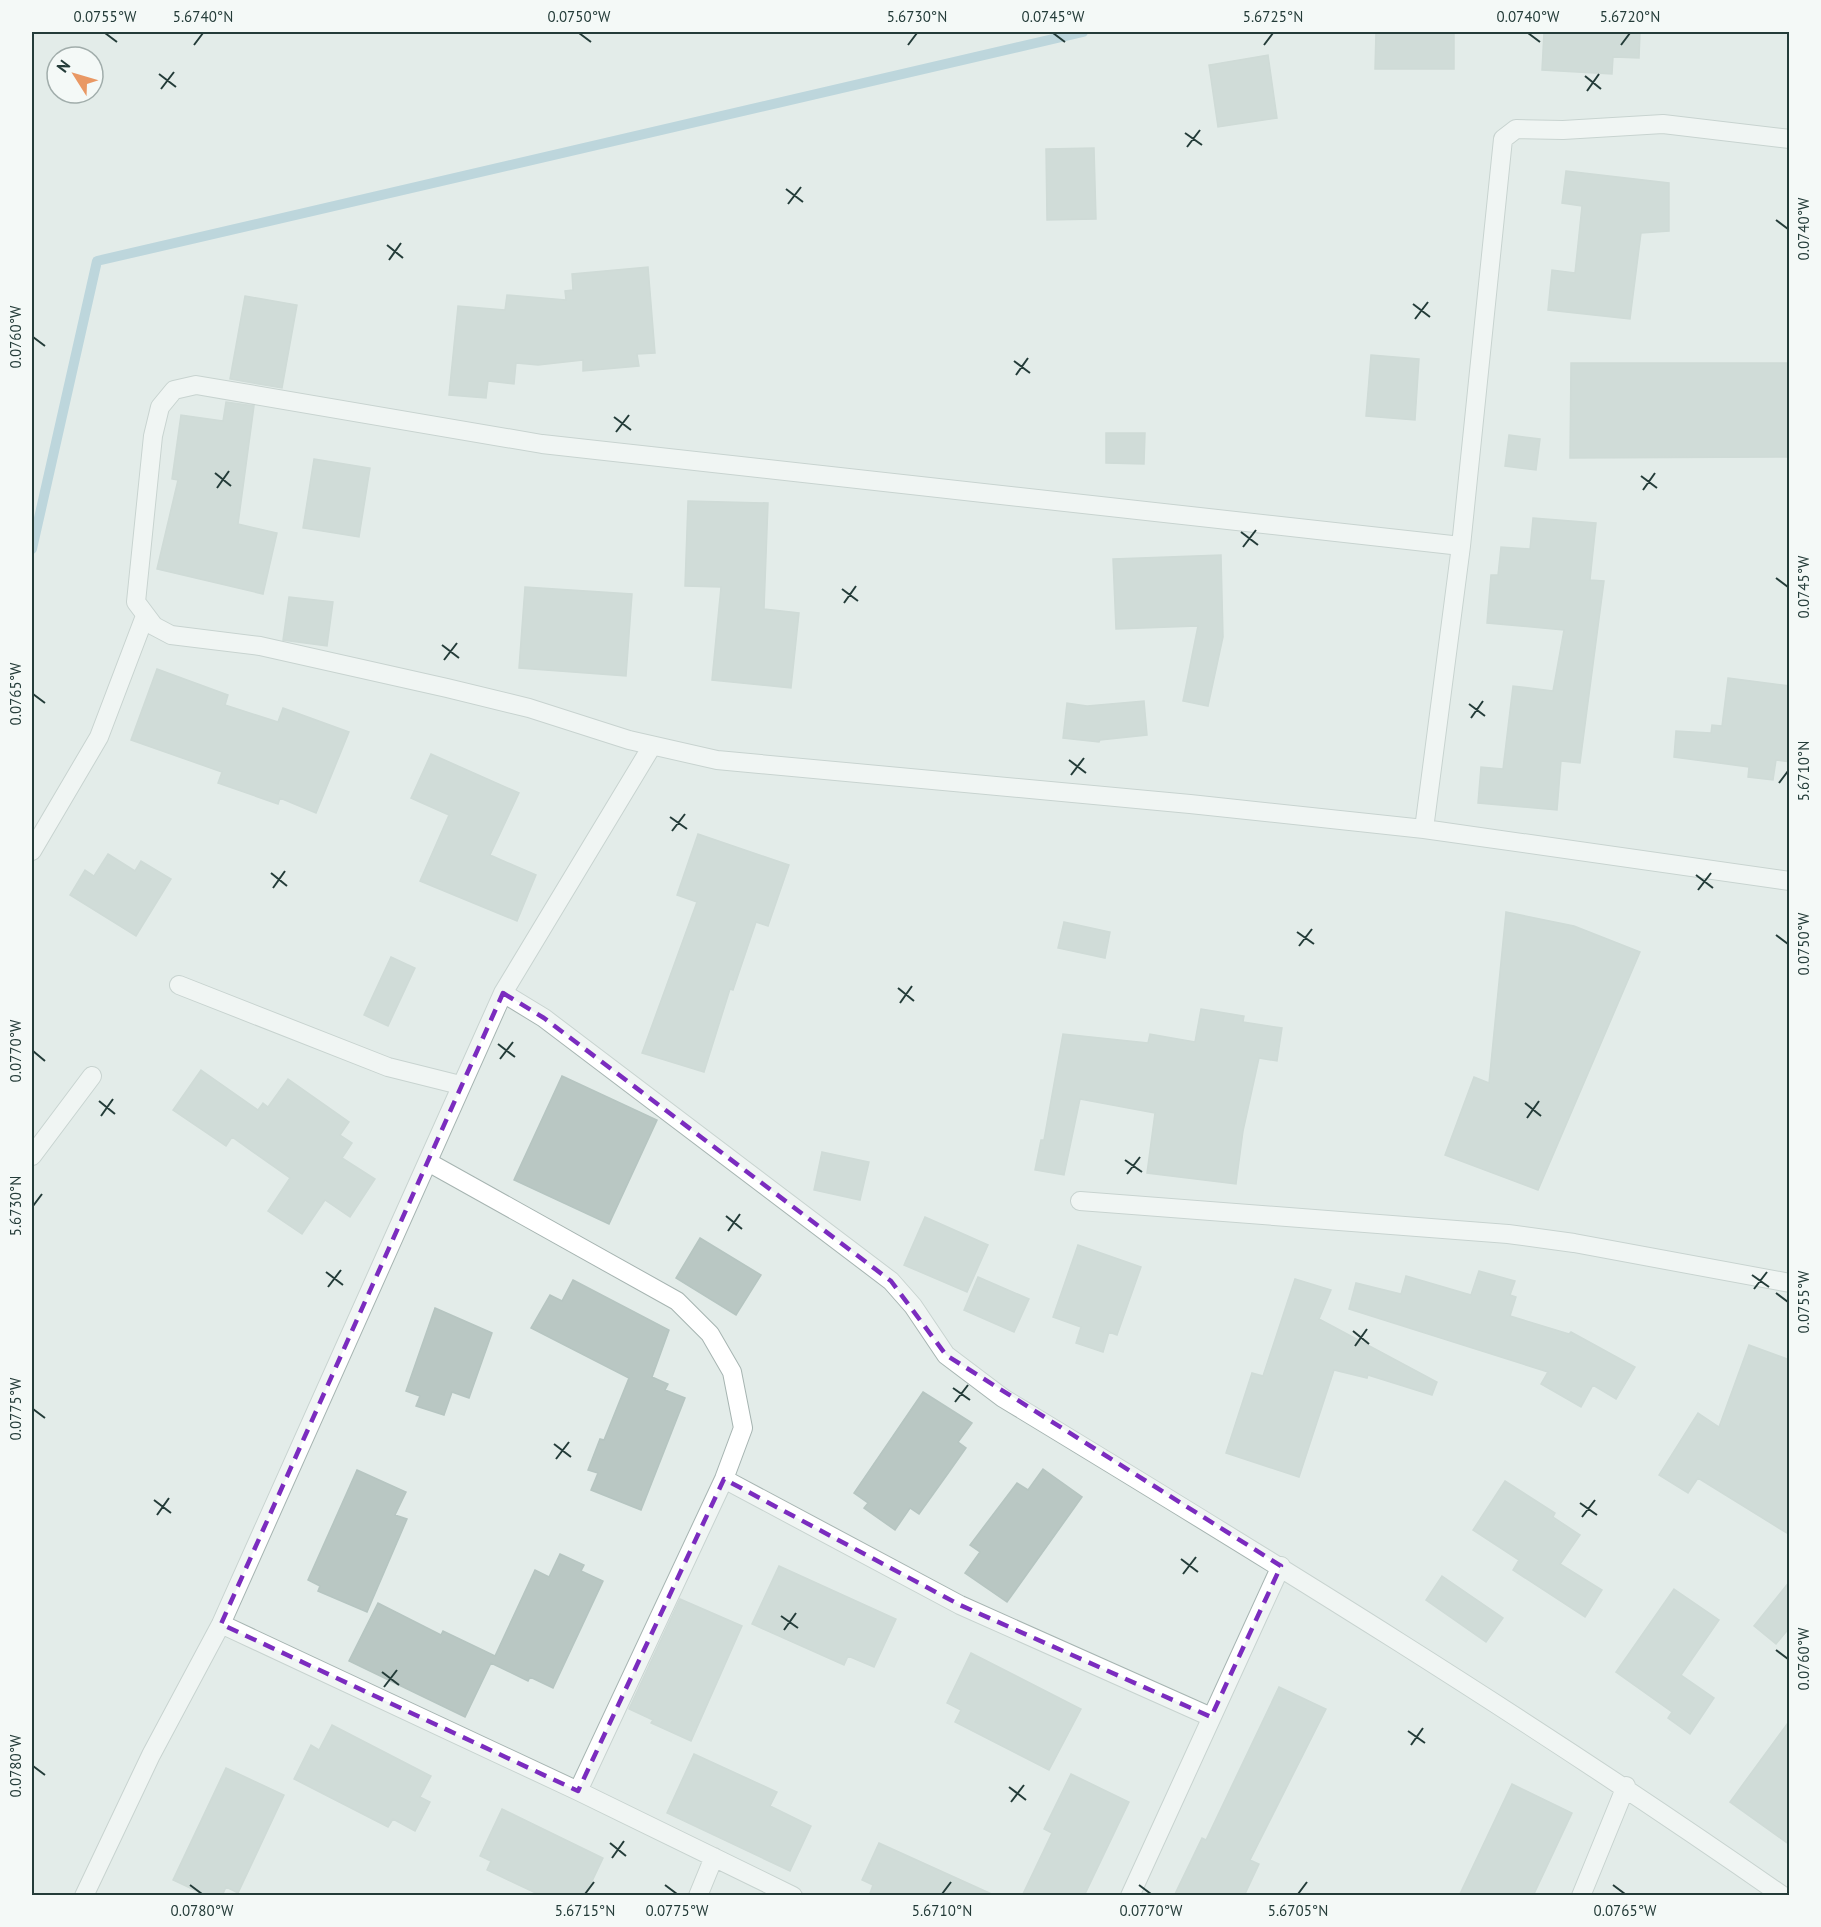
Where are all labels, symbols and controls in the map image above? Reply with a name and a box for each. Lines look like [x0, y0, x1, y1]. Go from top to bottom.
text: 0.0755°W [74, 7, 137, 26]
text: 5.6740°N [173, 7, 233, 26]
text: 0.0750°W [548, 7, 611, 26]
text: 5.6730°N [887, 7, 947, 26]
text: 0.0745°W [1022, 7, 1085, 26]
text: 5.6725°N [1243, 7, 1303, 26]
text: 0.0740°W [1497, 7, 1560, 26]
text: 5.6720°N [1600, 7, 1660, 26]
north arrow [45, 45, 105, 105]
text: N [52, 56, 74, 76]
text: 0.0740°W [1794, 197, 1813, 260]
text: 0.0760°W [6, 305, 25, 368]
text: 0.0745°W [1794, 555, 1813, 618]
text: 0.0765°W [6, 662, 25, 725]
text: 5.6710°N [1794, 741, 1813, 801]
text: 0.0750°W [1794, 912, 1813, 975]
text: 0.0770°W [6, 1019, 25, 1082]
text: 5.6730°N [6, 1176, 25, 1236]
text: 0.0755°W [1794, 1270, 1813, 1333]
text: 0.0775°W [6, 1377, 25, 1440]
text: 0.0760°W [1794, 1627, 1813, 1690]
text: 0.0780°W [6, 1734, 25, 1797]
text: 0.0780°W [171, 1901, 234, 1920]
text: 5.6715°N [555, 1901, 615, 1920]
text: 0.0775°W [646, 1901, 709, 1920]
text: 5.6710°N [912, 1901, 972, 1920]
text: 0.0770°W [1120, 1901, 1183, 1920]
text: 5.6705°N [1268, 1901, 1328, 1920]
text: 0.0765°W [1594, 1901, 1657, 1920]

